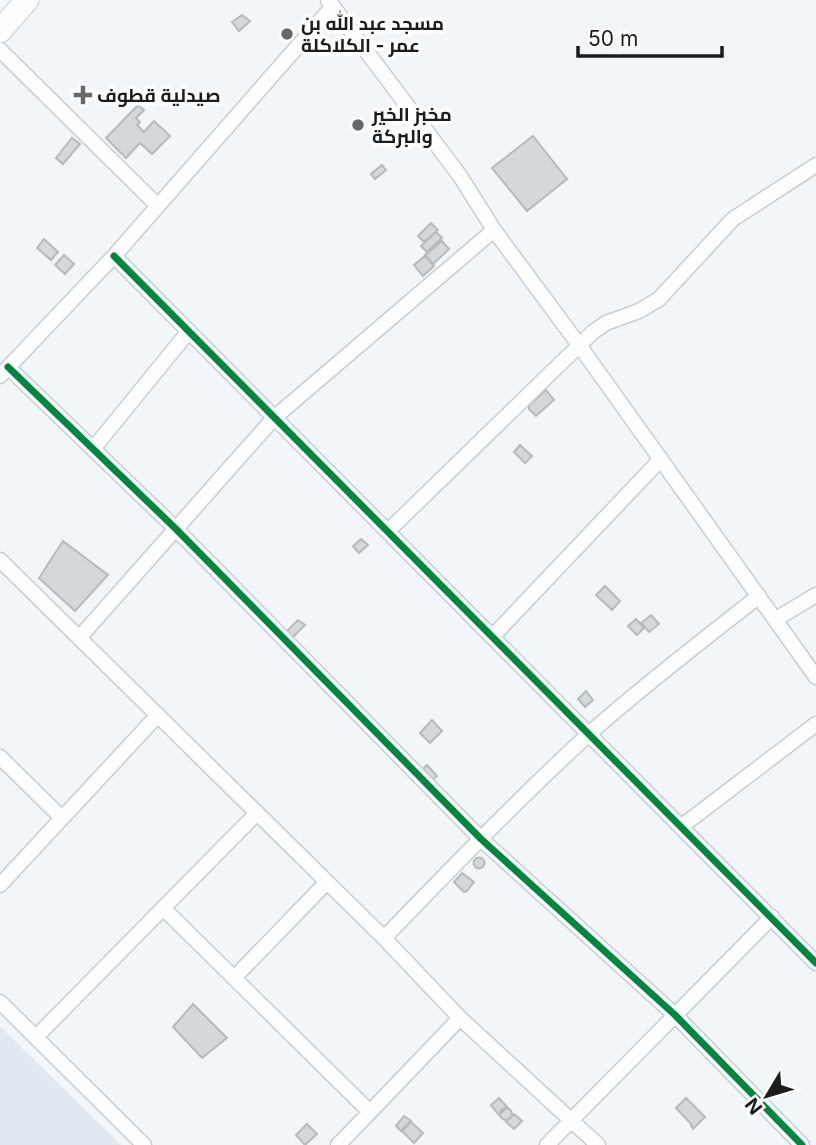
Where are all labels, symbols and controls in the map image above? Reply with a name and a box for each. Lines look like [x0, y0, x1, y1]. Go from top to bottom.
place label: مسجد عبد الله بن عمر - الكلاكلة [301, 10, 444, 57]
scale bar [578, 14, 722, 58]
marker: مسجد عبد الله بن عمر - الكلاكلة [279, 26, 295, 42]
text: 50 m [588, 26, 638, 51]
place label: صيدلية قطوف [97, 84, 221, 107]
marker: صيدلية قطوف [75, 87, 91, 103]
place label: مخبز الخير والبركة [371, 103, 452, 148]
marker: مخبز الخير والبركة [350, 117, 366, 133]
north arrow [732, 1061, 802, 1131]
text: N [740, 1093, 768, 1119]

